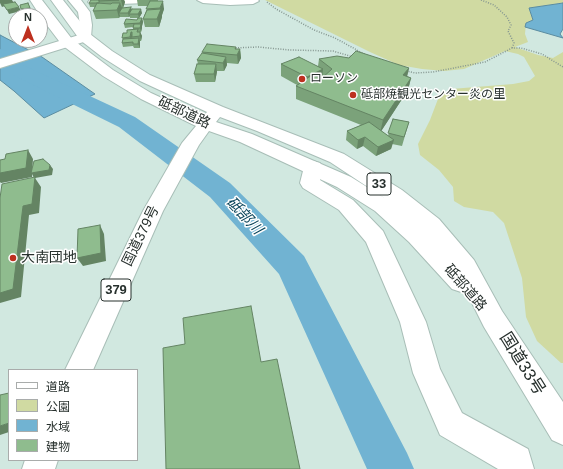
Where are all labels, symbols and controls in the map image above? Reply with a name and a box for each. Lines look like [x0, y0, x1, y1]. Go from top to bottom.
north arrow [8, 8, 48, 48]
text: N [24, 11, 32, 23]
place label: ローソン [310, 72, 358, 86]
marker: ローソン [297, 74, 307, 84]
place label: 砥部焼観光センター炎の里 [361, 88, 505, 102]
marker: 砥部焼観光センター炎の里 [348, 90, 358, 100]
street label: 砥部道路 [155, 94, 213, 132]
road number: 33 [367, 173, 391, 195]
water label: 砥部川 [222, 193, 266, 239]
street label: 国道379号 [119, 203, 163, 269]
place label: 大南団地 [21, 250, 77, 266]
marker: 大南団地 [8, 253, 18, 263]
street label: 砥部道路 [440, 261, 490, 315]
road number: 379 [101, 279, 131, 301]
street label: 国道33号 [495, 329, 549, 399]
legend [8, 369, 138, 461]
text: 道路 [46, 380, 70, 394]
text: 公園 [46, 400, 70, 414]
text: 水域 [46, 420, 70, 434]
text: 建物 [46, 440, 70, 454]

